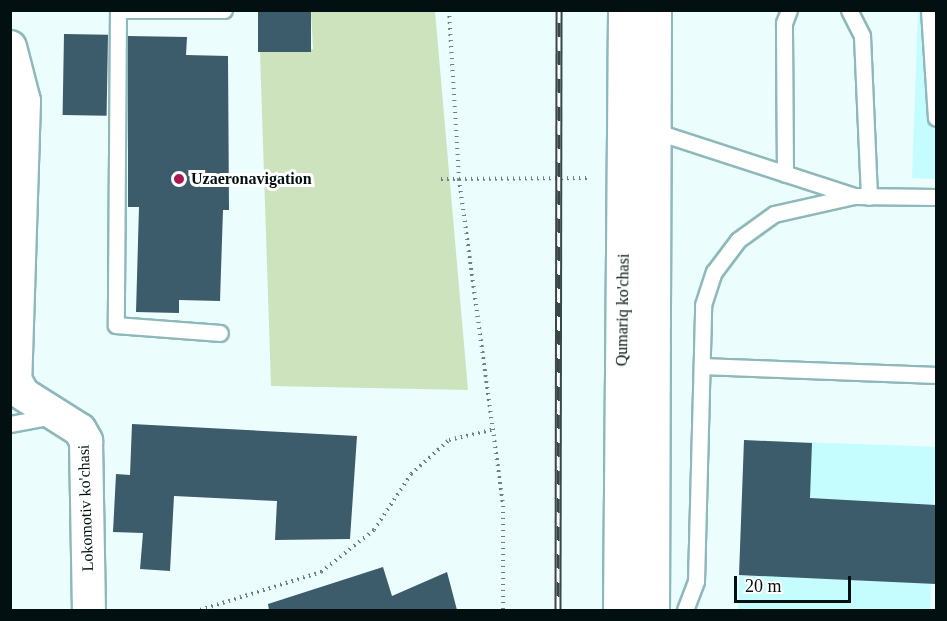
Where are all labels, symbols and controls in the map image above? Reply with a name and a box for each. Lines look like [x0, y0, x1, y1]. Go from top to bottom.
place label: Uzaeronavigation [191, 169, 312, 189]
marker: Uzaeronavigation [172, 172, 186, 186]
street label: Qumariq ko'chasi [612, 254, 634, 366]
street label: Lokomotiv ko'chasi [74, 444, 98, 572]
scale bar [737, 564, 854, 602]
text: 20 m [745, 576, 782, 596]

